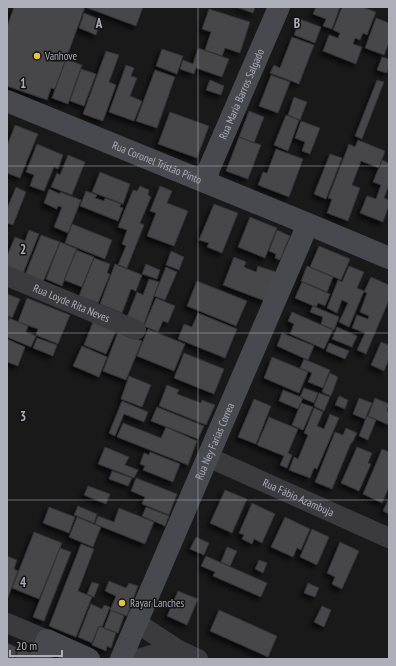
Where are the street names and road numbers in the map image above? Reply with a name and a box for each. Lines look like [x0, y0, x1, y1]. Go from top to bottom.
street label: Rua Maria Barros Salgado [216, 46, 267, 141]
street label: Rua Coronel Tristão Pinto [110, 138, 204, 187]
street label: Rua Loyde Rita Neves [31, 281, 112, 325]
street label: Rua Ney Farias Correa [192, 401, 237, 482]
street label: Rua Fábio Azambuja [261, 475, 336, 519]

